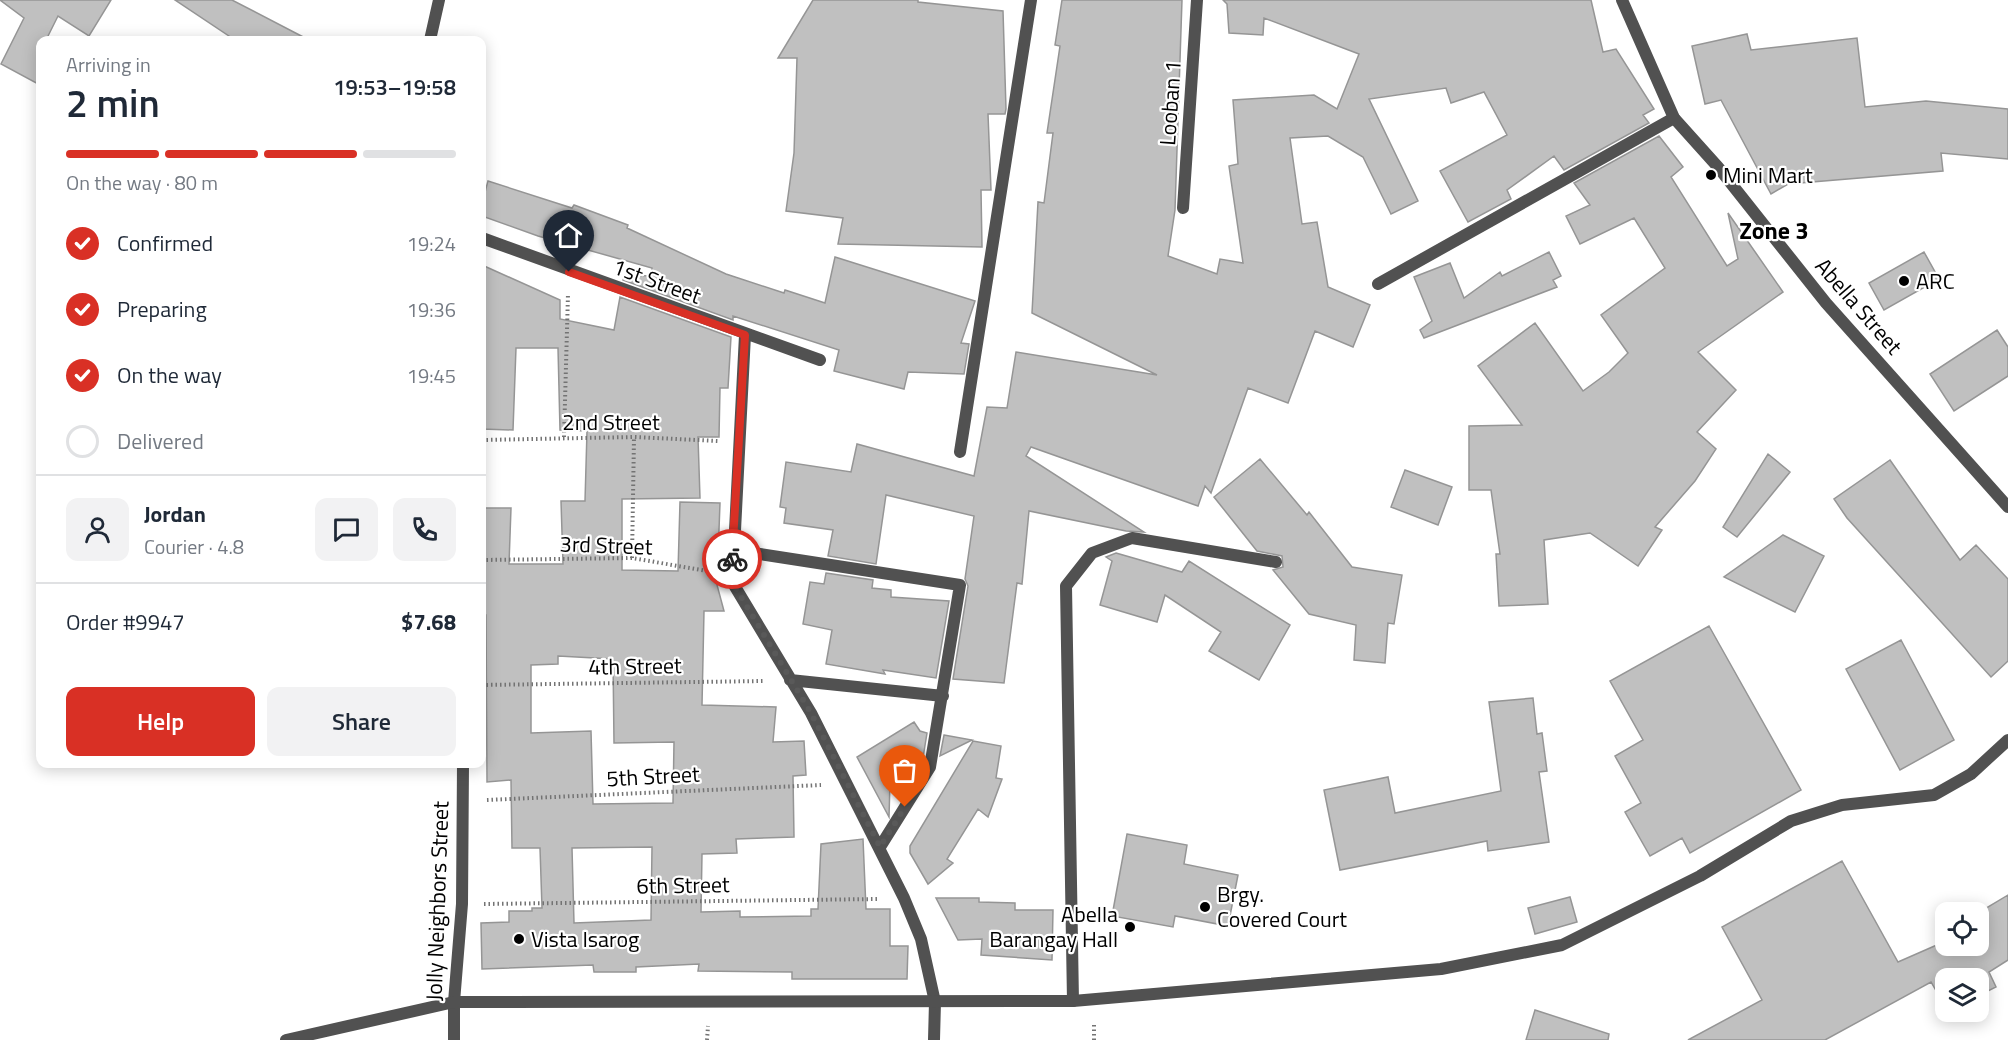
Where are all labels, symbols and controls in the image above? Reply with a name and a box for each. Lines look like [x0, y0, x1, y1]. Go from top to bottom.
text: Arriving in [66, 49, 151, 80]
street label: Looban 1 [1150, 59, 1190, 147]
text: 19:53–19:58 [333, 70, 456, 104]
text: 2 min [66, 73, 160, 132]
place label: Mini Mart [1723, 158, 1813, 192]
text: On the way · 80 m [66, 167, 218, 198]
marker: Mini Mart [1704, 168, 1718, 182]
pin [543, 210, 594, 272]
district label: Zone 3 [1739, 212, 1809, 248]
icon: home [552, 219, 585, 252]
text: Confirmed [117, 226, 213, 260]
icon: check [66, 227, 99, 260]
text: 19:24 [407, 228, 456, 259]
street label: 1st Street [608, 249, 706, 313]
street label: Abella Street [1807, 250, 1911, 362]
place label: ARC [1916, 264, 1955, 298]
marker: ARC [1897, 274, 1911, 288]
text: Preparing [117, 292, 207, 326]
icon: check [66, 293, 99, 326]
text: 19:36 [407, 294, 456, 325]
text: On the way [117, 358, 222, 392]
icon: check [66, 359, 99, 392]
text: 19:45 [407, 360, 456, 391]
street label: 2nd Street [562, 405, 660, 439]
text: Delivered [117, 424, 204, 458]
text: Jordan [144, 497, 206, 531]
button: person [66, 498, 129, 561]
button: chat [315, 498, 378, 561]
button: phone [393, 498, 456, 561]
street label: 3rd Street [559, 526, 653, 564]
courier [702, 529, 762, 589]
text: Courier · 4.8 [144, 531, 244, 562]
icon: bike [716, 543, 749, 576]
text: Order #9947 [66, 605, 185, 639]
text: $7.68 [401, 605, 456, 639]
street label: 4th Street [588, 648, 682, 684]
button: Help [66, 687, 255, 756]
button: Share [267, 687, 456, 756]
pin [879, 745, 930, 807]
icon: bag [888, 754, 921, 787]
street label: 5th Street [605, 757, 701, 795]
street label: Jolly Neighbors Street [417, 800, 457, 1001]
street label: 6th Street [636, 867, 730, 903]
place label: Brgy. Covered Court [1217, 877, 1347, 936]
place label: Abella Barangay Hall [989, 897, 1118, 956]
marker: Brgy. Covered Court [1198, 900, 1212, 914]
map controls [1935, 902, 1989, 1022]
button: locate [1935, 902, 1989, 956]
marker: Abella Barangay Hall [1123, 920, 1137, 934]
place label: Vista Isarog [531, 922, 639, 956]
marker: Vista Isarog [512, 932, 526, 946]
button: layers [1935, 968, 1989, 1022]

